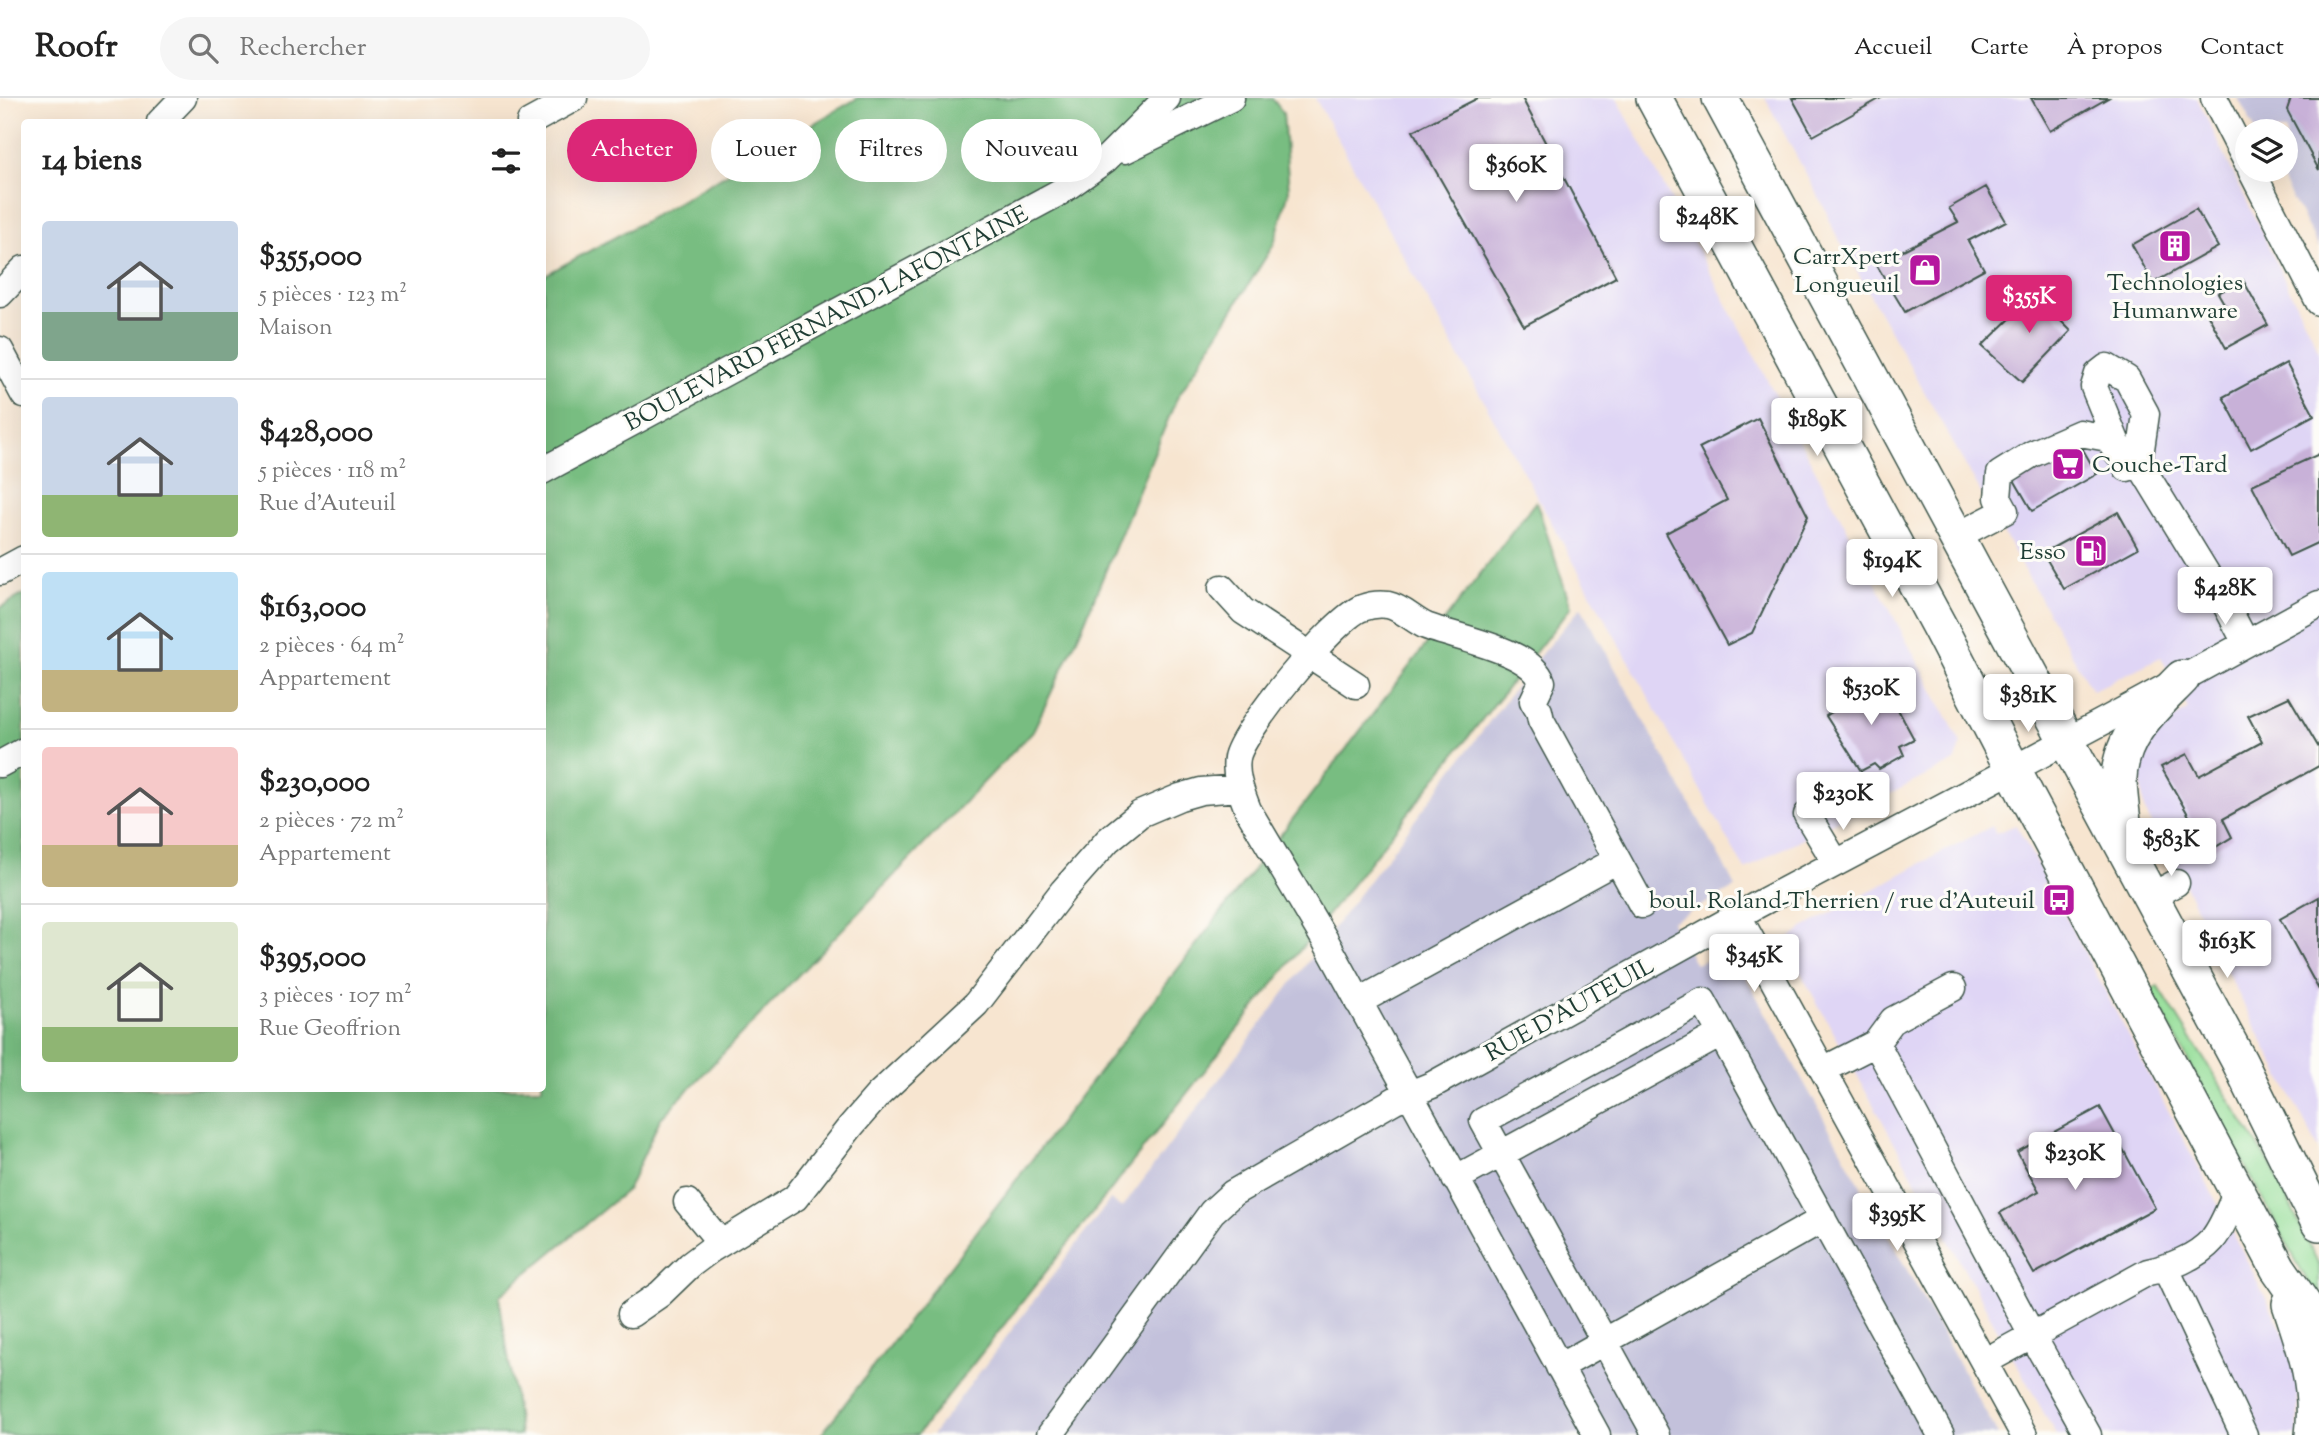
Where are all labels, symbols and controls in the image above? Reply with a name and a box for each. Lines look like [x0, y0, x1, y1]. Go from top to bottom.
search box [160, 17, 650, 80]
text: Roofr [35, 24, 118, 72]
icon: search [184, 29, 222, 67]
text: Rechercher [240, 30, 367, 67]
text: Accueil [1854, 31, 1933, 65]
text: Carte [1971, 31, 2029, 65]
text: À propos [2067, 31, 2162, 65]
text: Contact [2200, 31, 2284, 65]
chip: Acheter [567, 119, 697, 182]
chip: Louer [711, 119, 821, 182]
chip: Filtres [835, 119, 947, 182]
chip: Nouveau [961, 119, 1102, 182]
map controls [2235, 119, 2298, 182]
button: layers [2235, 119, 2298, 182]
text: 14 biens [42, 140, 142, 183]
icon: filters [487, 142, 525, 180]
pin: $360K [1467, 144, 1565, 204]
text: $360K [1485, 150, 1547, 183]
pin: $248K [1658, 197, 1756, 256]
street label: BOULEVARD FERNAND-LAFONTAINE [619, 198, 1035, 441]
text: $248K [1676, 202, 1738, 235]
building icon: Technologies Humanware [2156, 227, 2194, 265]
text: $355,000 [259, 236, 362, 279]
place label: CarrXpert Longueuil [1793, 241, 1900, 303]
icon: home [98, 249, 182, 333]
shop icon: CarrXpert Longueuil [1906, 251, 1944, 289]
place label: Technologies Humanware [2107, 267, 2243, 329]
pin: $355K [1980, 275, 2078, 335]
text: 5 pièces · 123 m² [259, 279, 407, 312]
text: $355K [2002, 281, 2056, 314]
text: Maison [259, 312, 333, 345]
pin: $189K [1768, 398, 1866, 458]
text: $189K [1787, 404, 1847, 437]
text: $428,000 [259, 412, 373, 455]
icon: home [98, 425, 182, 509]
supermarket icon: Couche-Tard [2049, 445, 2087, 483]
place label: Couche-Tard [2092, 449, 2228, 483]
text: 5 pièces · 118 m² [259, 455, 406, 488]
text: Rue d'Auteuil [259, 488, 396, 521]
fuel station icon: Esso [2072, 532, 2110, 570]
place label: Esso [2020, 536, 2066, 570]
pin: $194K [1843, 540, 1941, 599]
text: $194K [1862, 545, 1922, 578]
pin: $428K [2176, 568, 2274, 627]
text: $428K [2194, 573, 2256, 606]
text: $163,000 [259, 587, 366, 630]
icon: home [98, 600, 182, 684]
text: 2 pièces · 64 m² [259, 630, 405, 663]
text: Appartement [259, 663, 391, 696]
pin: $530K [1822, 668, 1920, 727]
text: $530K [1842, 673, 1900, 706]
pin: $381K [1979, 674, 2077, 734]
text: $381K [1999, 680, 2057, 713]
text: $230,000 [259, 762, 370, 805]
pin: $230K [1794, 772, 1892, 832]
icon: home [98, 775, 182, 859]
text: $230K [1813, 778, 1873, 811]
text: 2 pièces · 72 m² [259, 805, 404, 838]
pin: $583K [2122, 818, 2220, 878]
text: $583K [2142, 824, 2200, 857]
text: Appartement [259, 838, 391, 871]
bus stop icon: boul. Roland-Therrien / rue d'Auteuil [2040, 881, 2078, 919]
place label: boul. Roland-Therrien / rue d'Auteuil [1649, 885, 2035, 919]
pin: $163K [2178, 920, 2276, 980]
text: $163K [2198, 926, 2256, 959]
pin: $345K [1705, 934, 1803, 994]
text: $395,000 [259, 937, 366, 980]
text: $345K [1725, 940, 1783, 973]
icon: home [98, 950, 182, 1034]
street label: RUE D'AUTEUIL [1479, 950, 1661, 1071]
text: 3 pièces · 107 m² [259, 980, 412, 1013]
text: Rue Geoffrion [259, 1013, 401, 1046]
pin: $230K [2026, 1132, 2124, 1192]
text: $230K [2045, 1138, 2105, 1171]
pin: $395K [1848, 1194, 1946, 1253]
text: $395K [1868, 1199, 1926, 1232]

